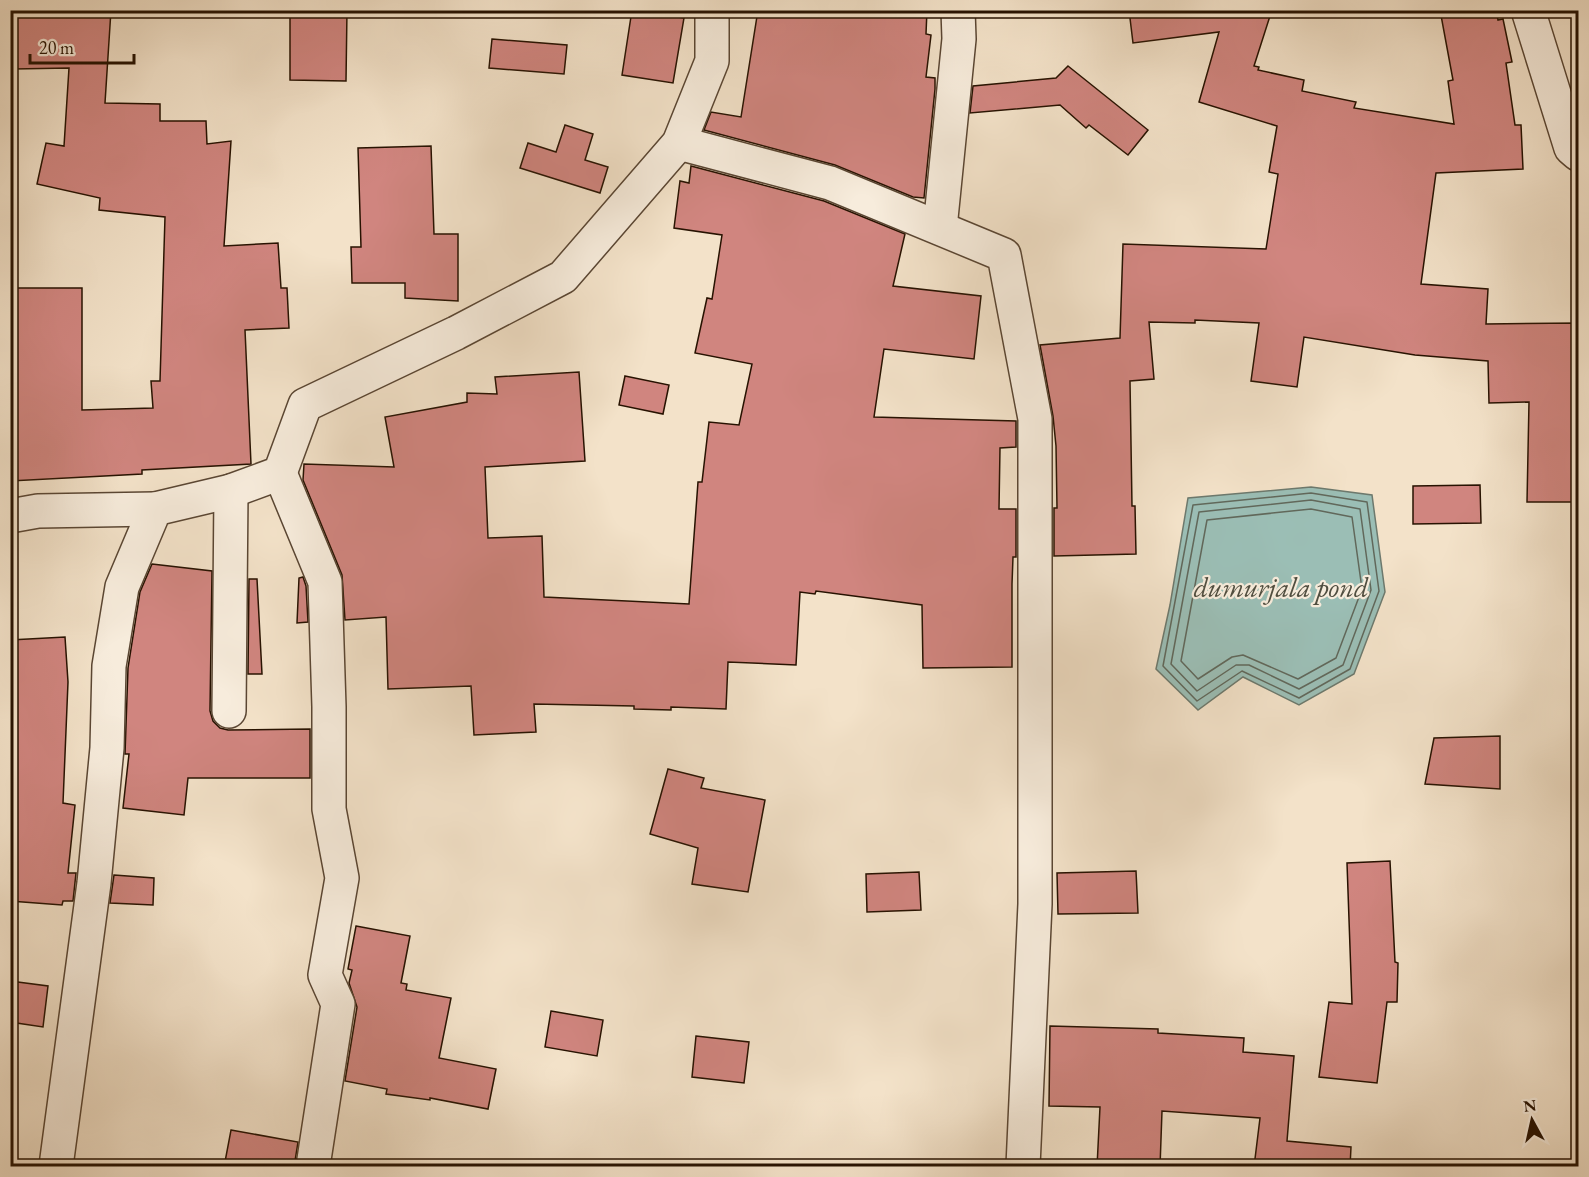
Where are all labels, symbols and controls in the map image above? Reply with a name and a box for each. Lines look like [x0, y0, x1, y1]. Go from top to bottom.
scale bar [30, 27, 134, 65]
text: 20 m [39, 36, 74, 59]
water label: dumurjala pond [1194, 569, 1369, 605]
north arrow [1502, 1090, 1562, 1150]
text: N [1522, 1094, 1538, 1117]

